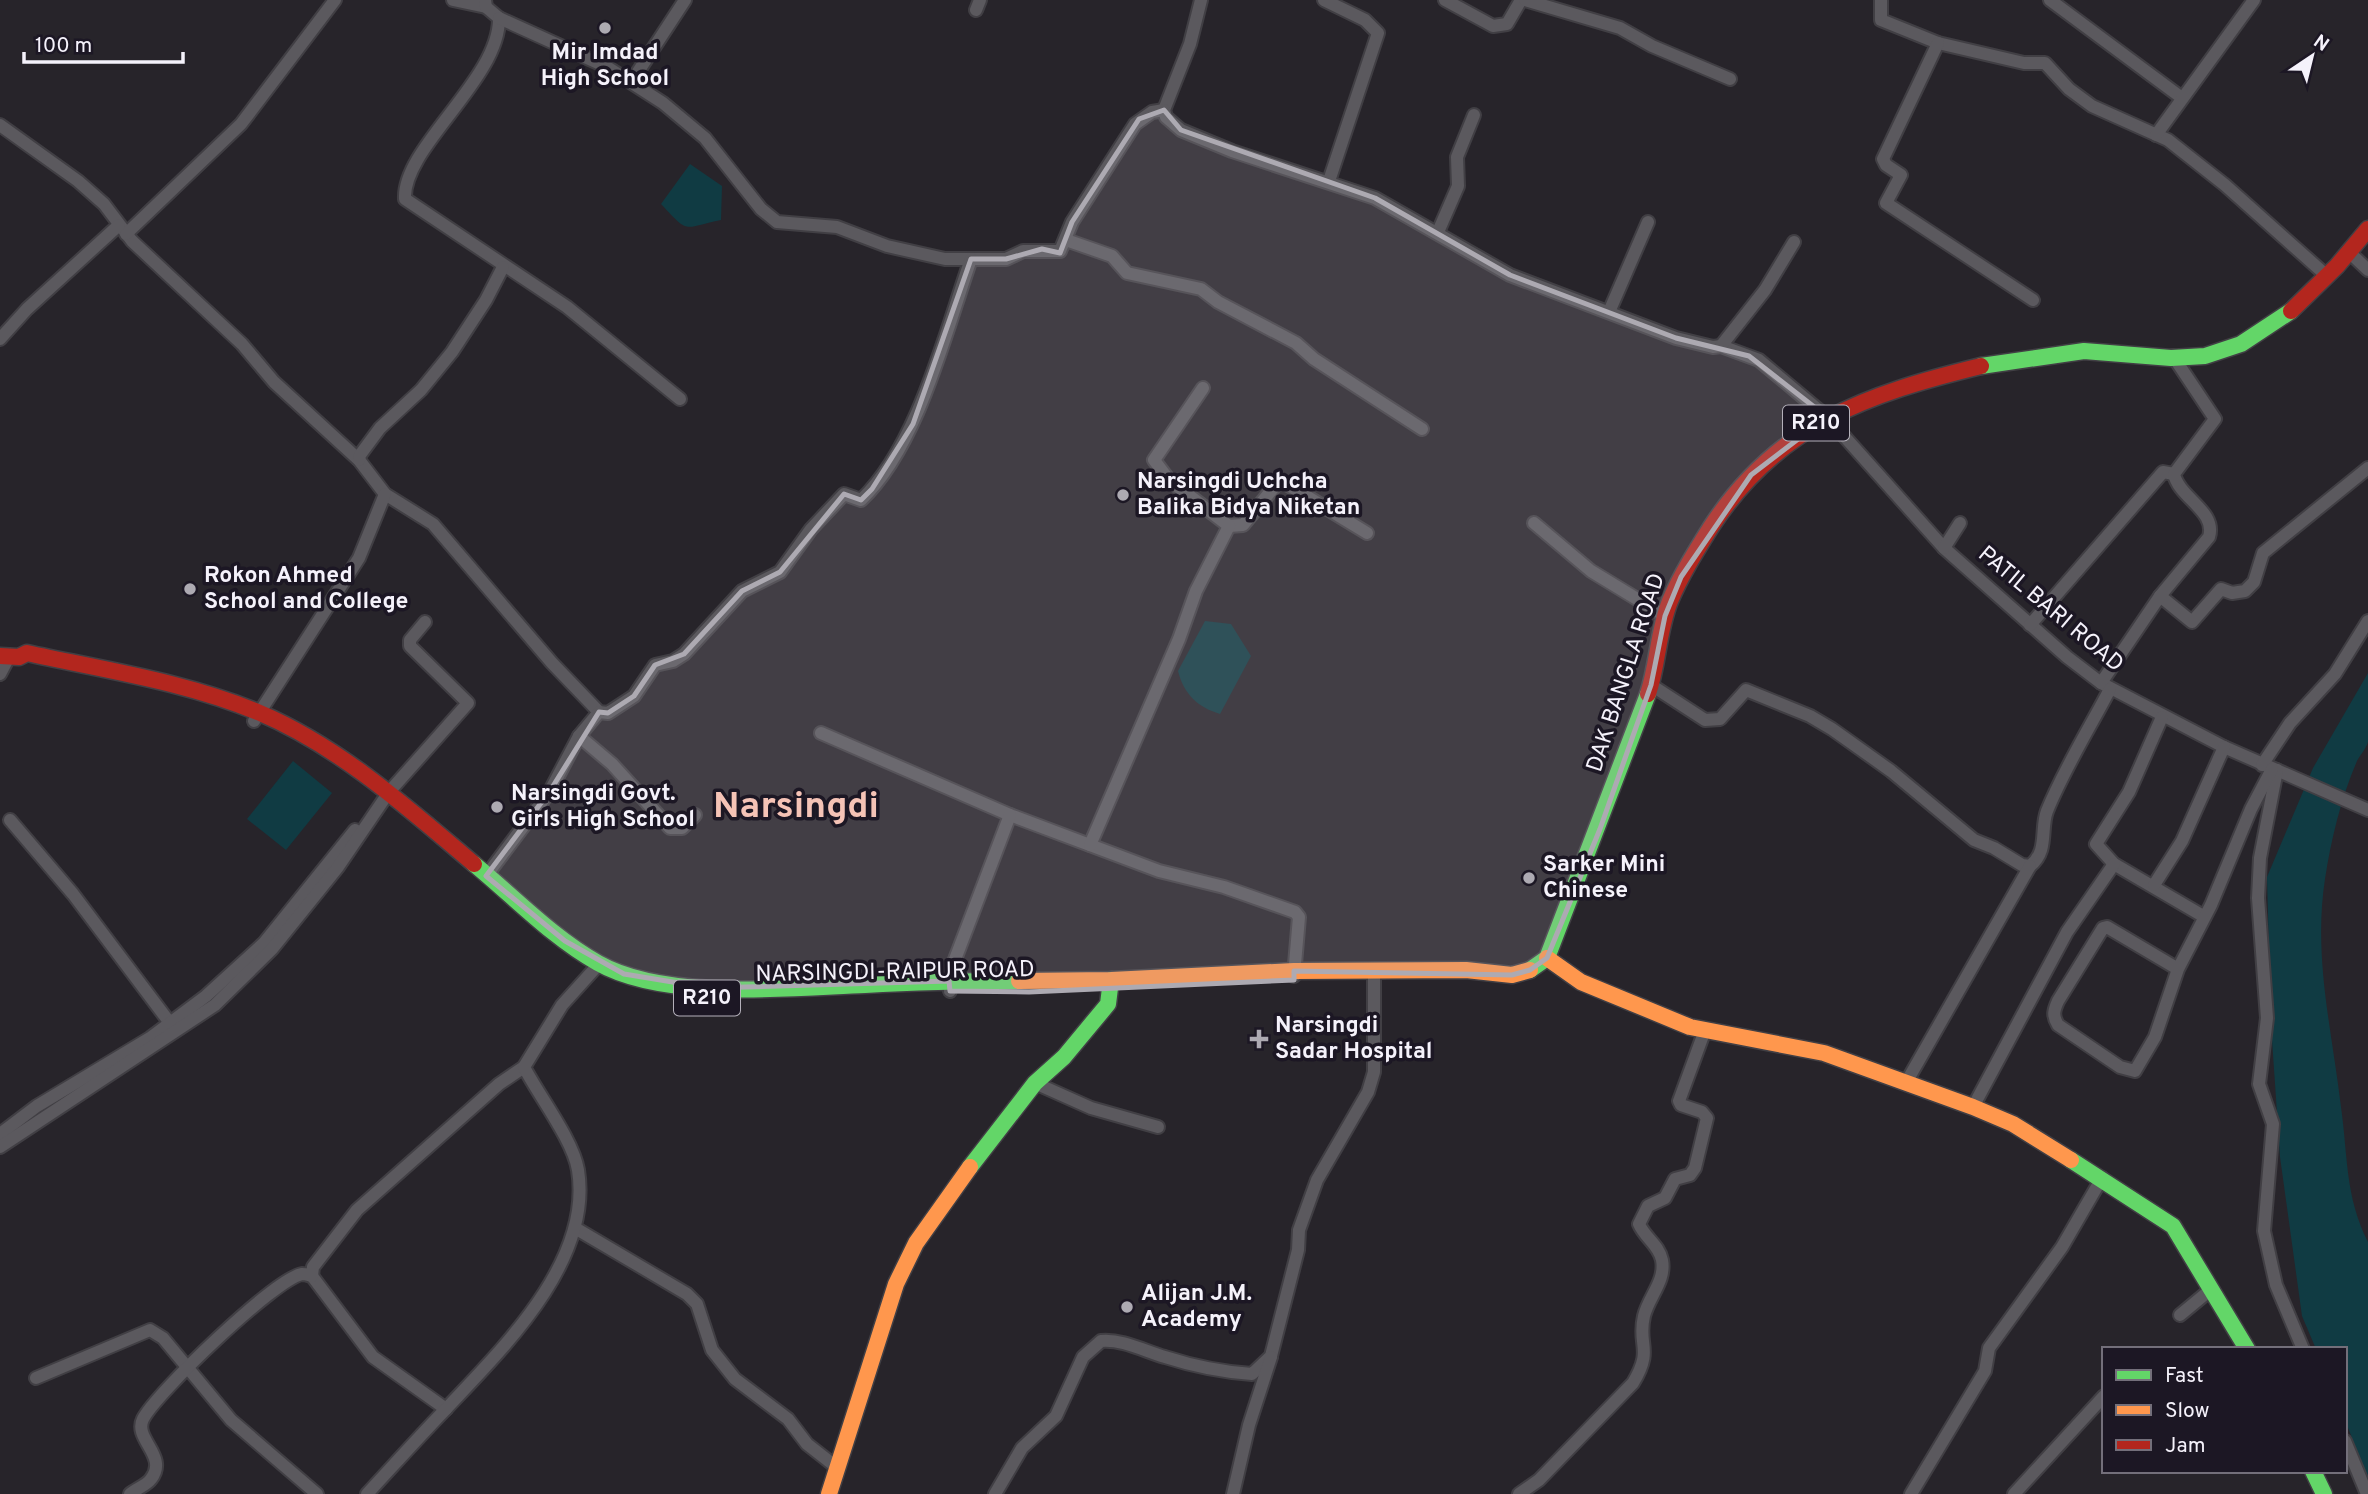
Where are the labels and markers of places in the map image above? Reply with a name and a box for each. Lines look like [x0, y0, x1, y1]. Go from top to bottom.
marker: Mir Imdad High School [597, 20, 613, 36]
place label: Mir Imdad High School [541, 39, 669, 94]
place label: Narsingdi Uchcha Balika Bidya Niketan [1137, 468, 1360, 523]
marker: Narsingdi Uchcha Balika Bidya Niketan [1115, 487, 1131, 503]
place label: Rokon Ahmed School and College [204, 562, 408, 617]
marker: Rokon Ahmed School and College [182, 581, 198, 597]
place label: Narsingdi Govt. Girls High School [511, 780, 695, 835]
marker: Narsingdi Govt. Girls High School [489, 799, 505, 815]
place label: Sarker Mini Chinese [1543, 851, 1665, 906]
marker: Sarker Mini Chinese [1521, 870, 1537, 886]
place label: Narsingdi Sadar Hospital [1275, 1012, 1433, 1067]
marker: Narsingdi Sadar Hospital [1249, 1029, 1269, 1049]
place label: Alijan J.M. Academy [1141, 1280, 1252, 1335]
marker: Alijan J.M. Academy [1119, 1299, 1135, 1315]

